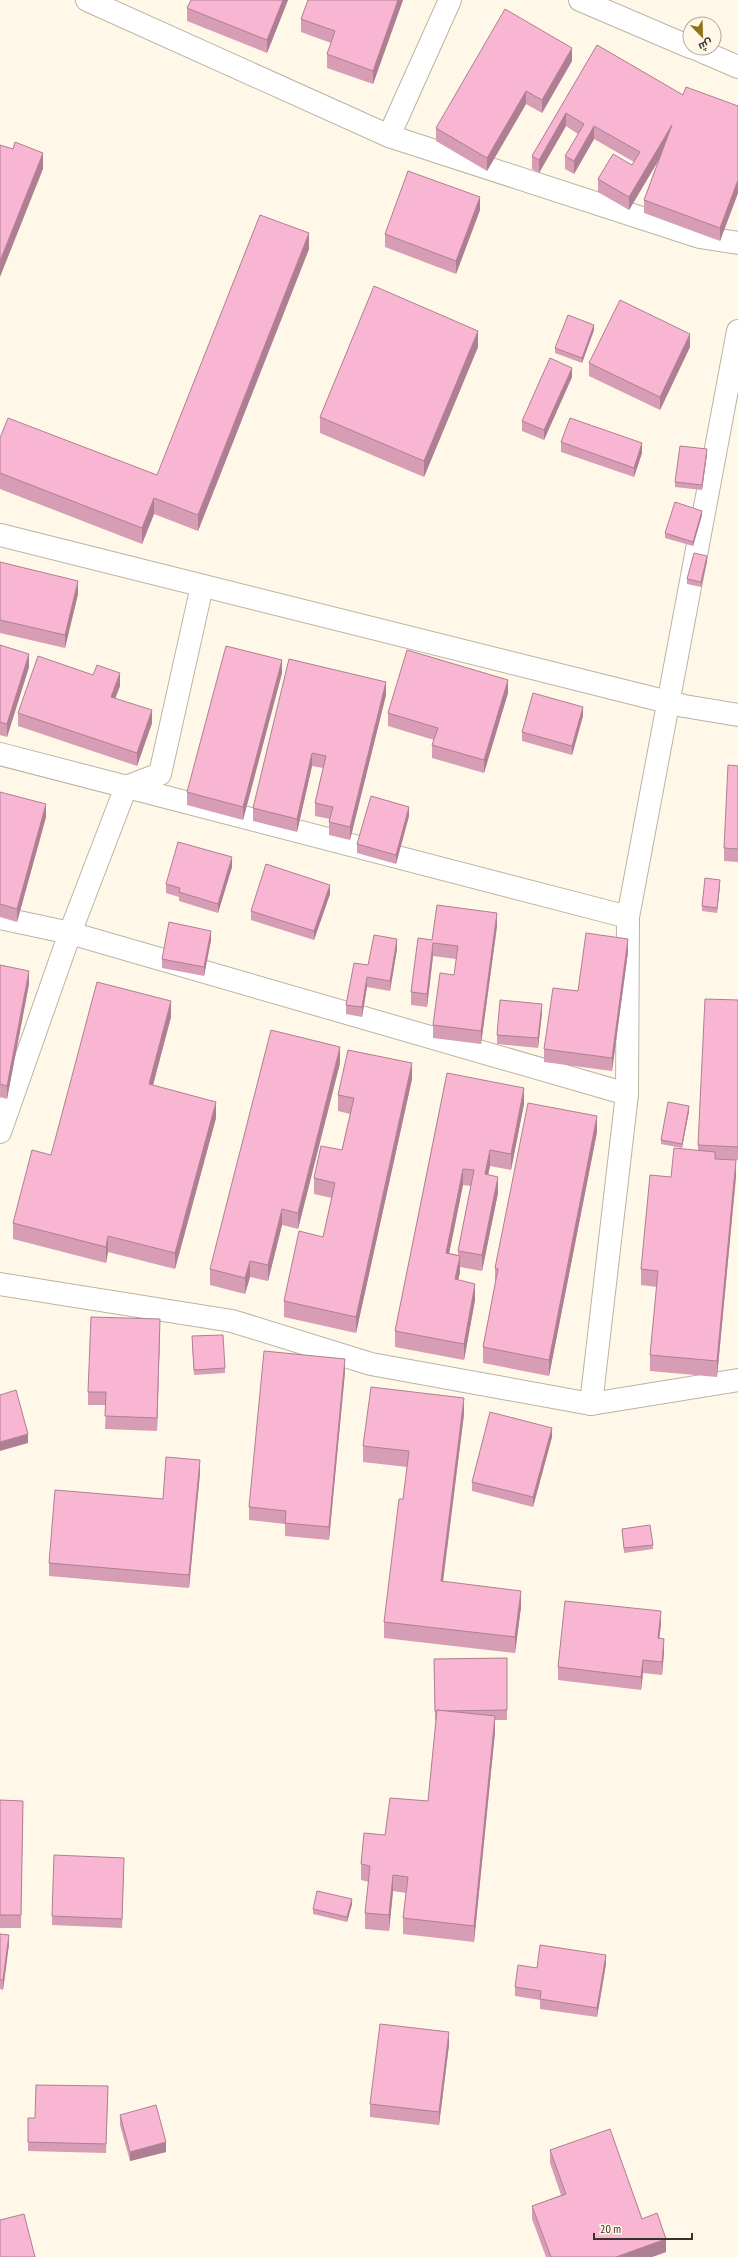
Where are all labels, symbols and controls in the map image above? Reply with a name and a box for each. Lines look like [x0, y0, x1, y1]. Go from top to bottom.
north arrow [682, 16, 722, 56]
text: ش [697, 36, 715, 54]
scale bar [594, 2215, 692, 2241]
text: 20 m [600, 2221, 621, 2236]

